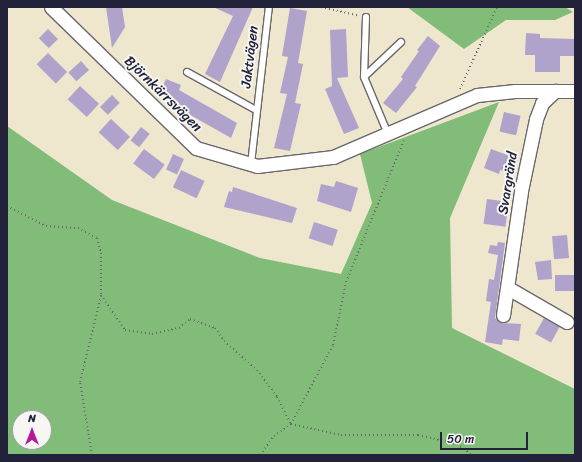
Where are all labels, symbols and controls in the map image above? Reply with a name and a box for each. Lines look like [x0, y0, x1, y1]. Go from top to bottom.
street label: Jaktvägen [238, 25, 262, 89]
street label: Björnkärrsvägen [121, 53, 205, 135]
street label: Svargränd [495, 151, 521, 215]
text: N [28, 409, 36, 428]
north arrow [12, 410, 52, 450]
scale bar [442, 424, 530, 450]
text: 50 m [447, 428, 474, 450]

